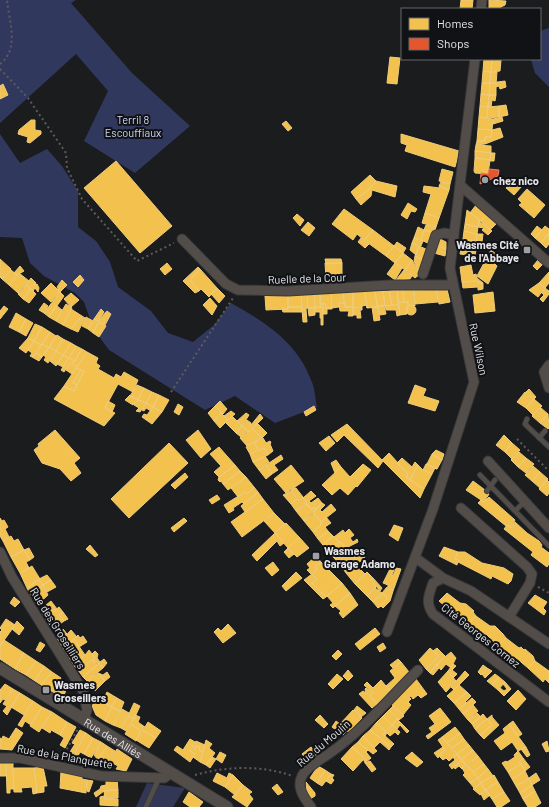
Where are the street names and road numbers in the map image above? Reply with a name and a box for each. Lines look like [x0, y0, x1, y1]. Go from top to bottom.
street label: Ruelle de la Cour [267, 270, 347, 286]
street label: Rue Wilson [467, 322, 491, 376]
street label: Rue des Groseilliers [28, 585, 88, 671]
street label: Cité Georges Cornez [439, 600, 523, 670]
street label: Rue des Alliés [82, 715, 145, 760]
street label: Rue du Moulin [294, 717, 352, 769]
street label: Rue de la Planquette [16, 741, 114, 771]

